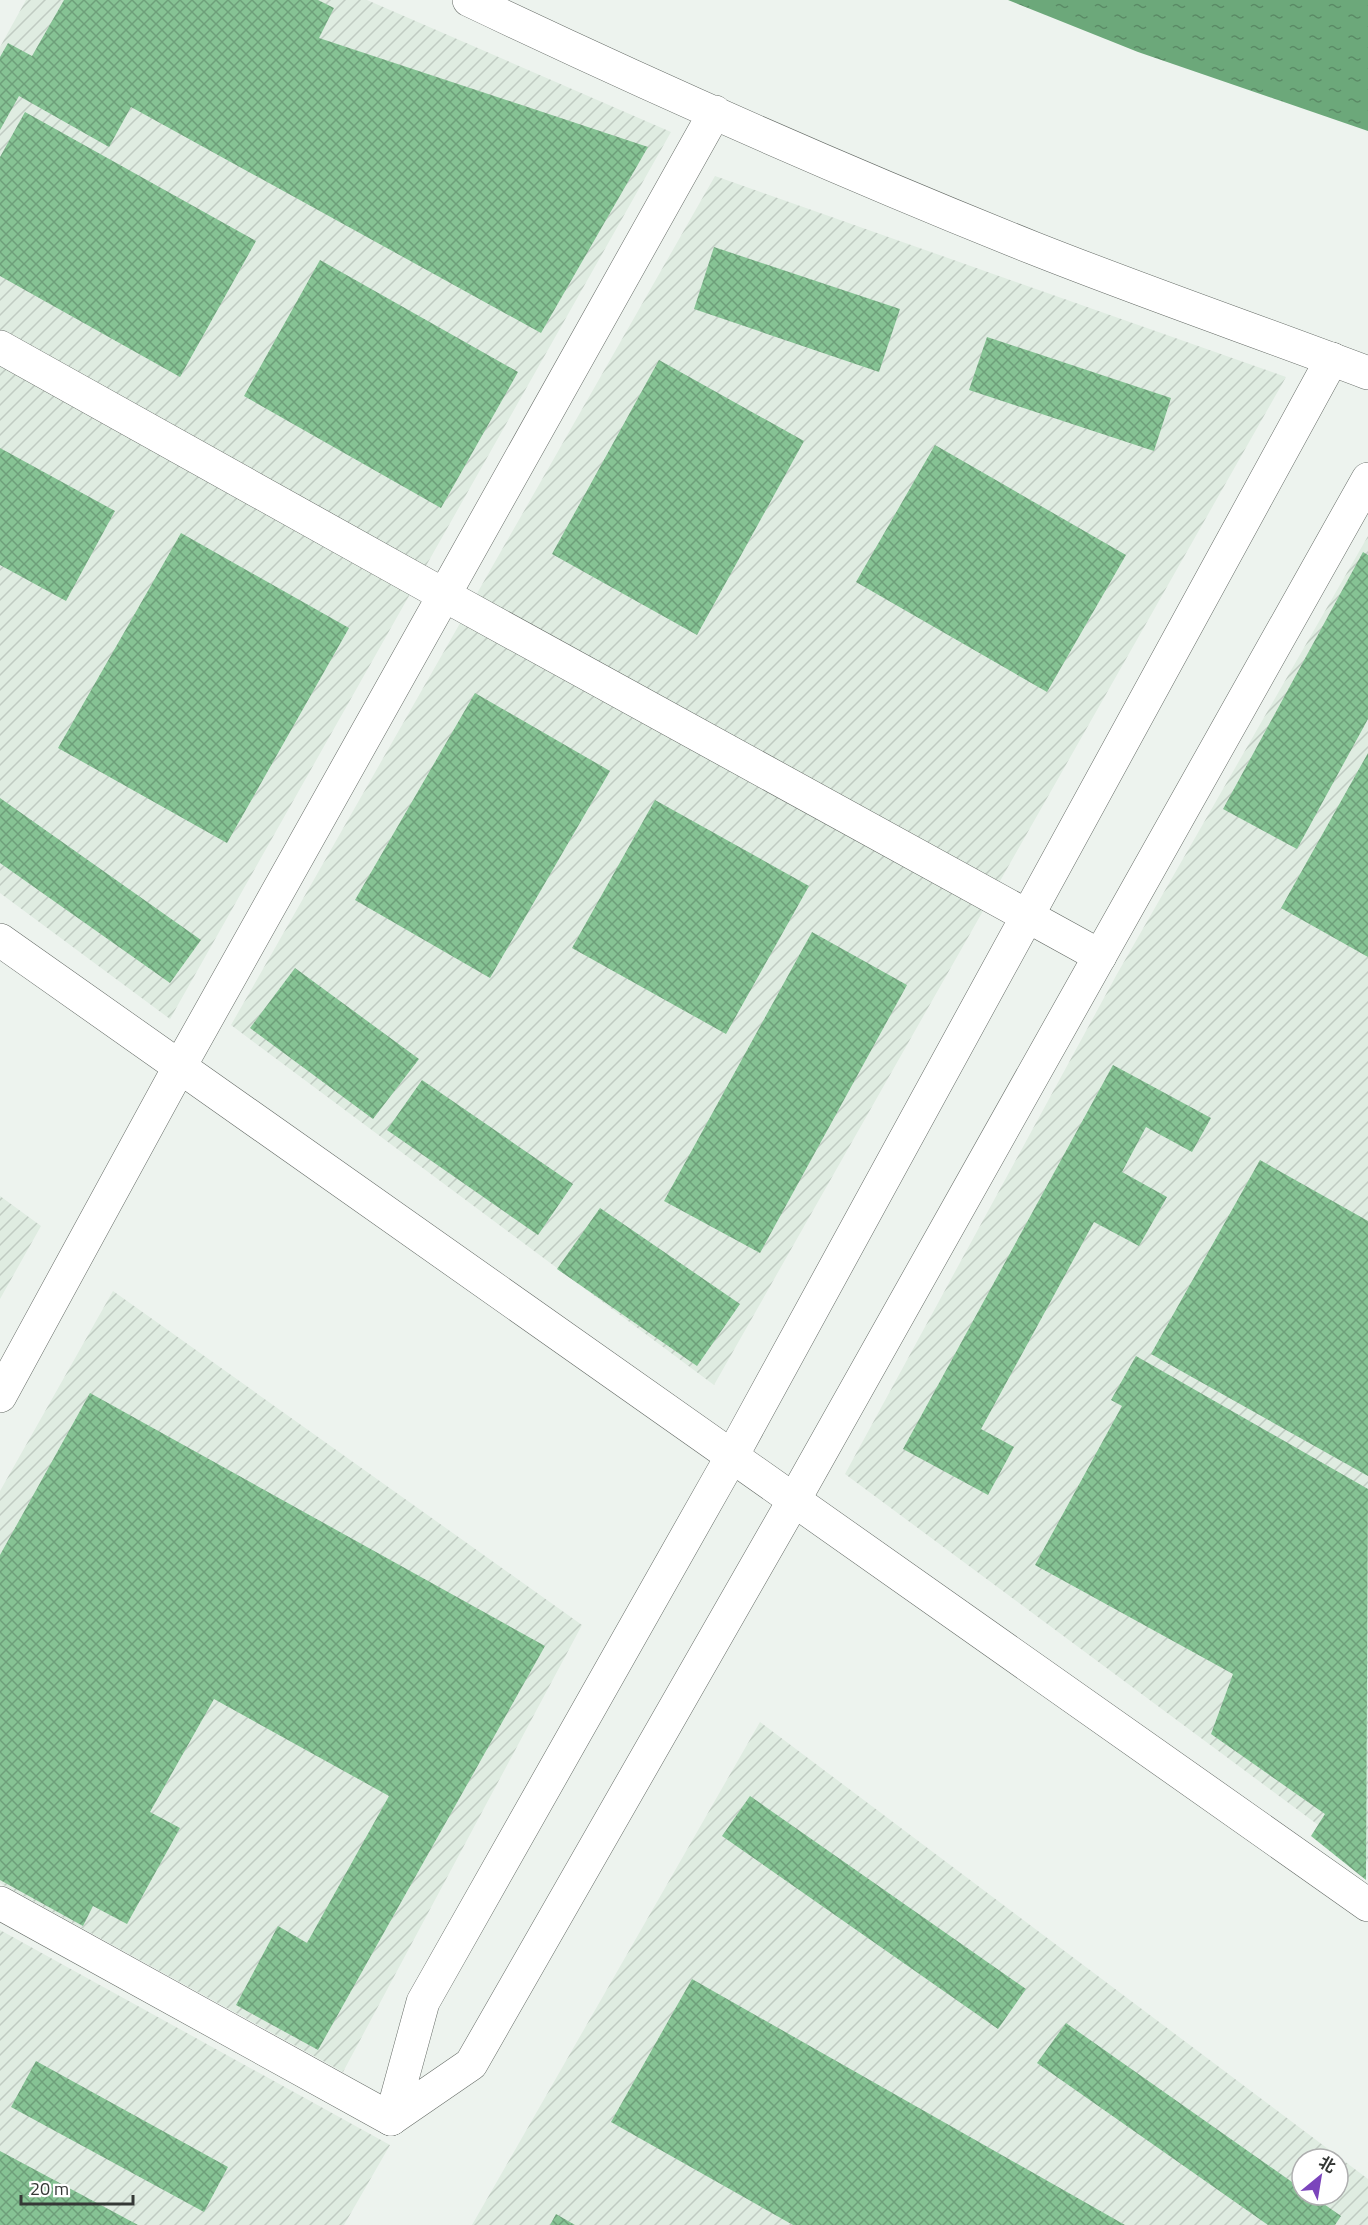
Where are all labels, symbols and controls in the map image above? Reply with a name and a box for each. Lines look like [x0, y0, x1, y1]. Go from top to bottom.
north arrow [1290, 2147, 1350, 2207]
text: 北 [1315, 2150, 1340, 2178]
scale bar [21, 2168, 134, 2206]
text: 20 m [30, 2175, 69, 2202]

